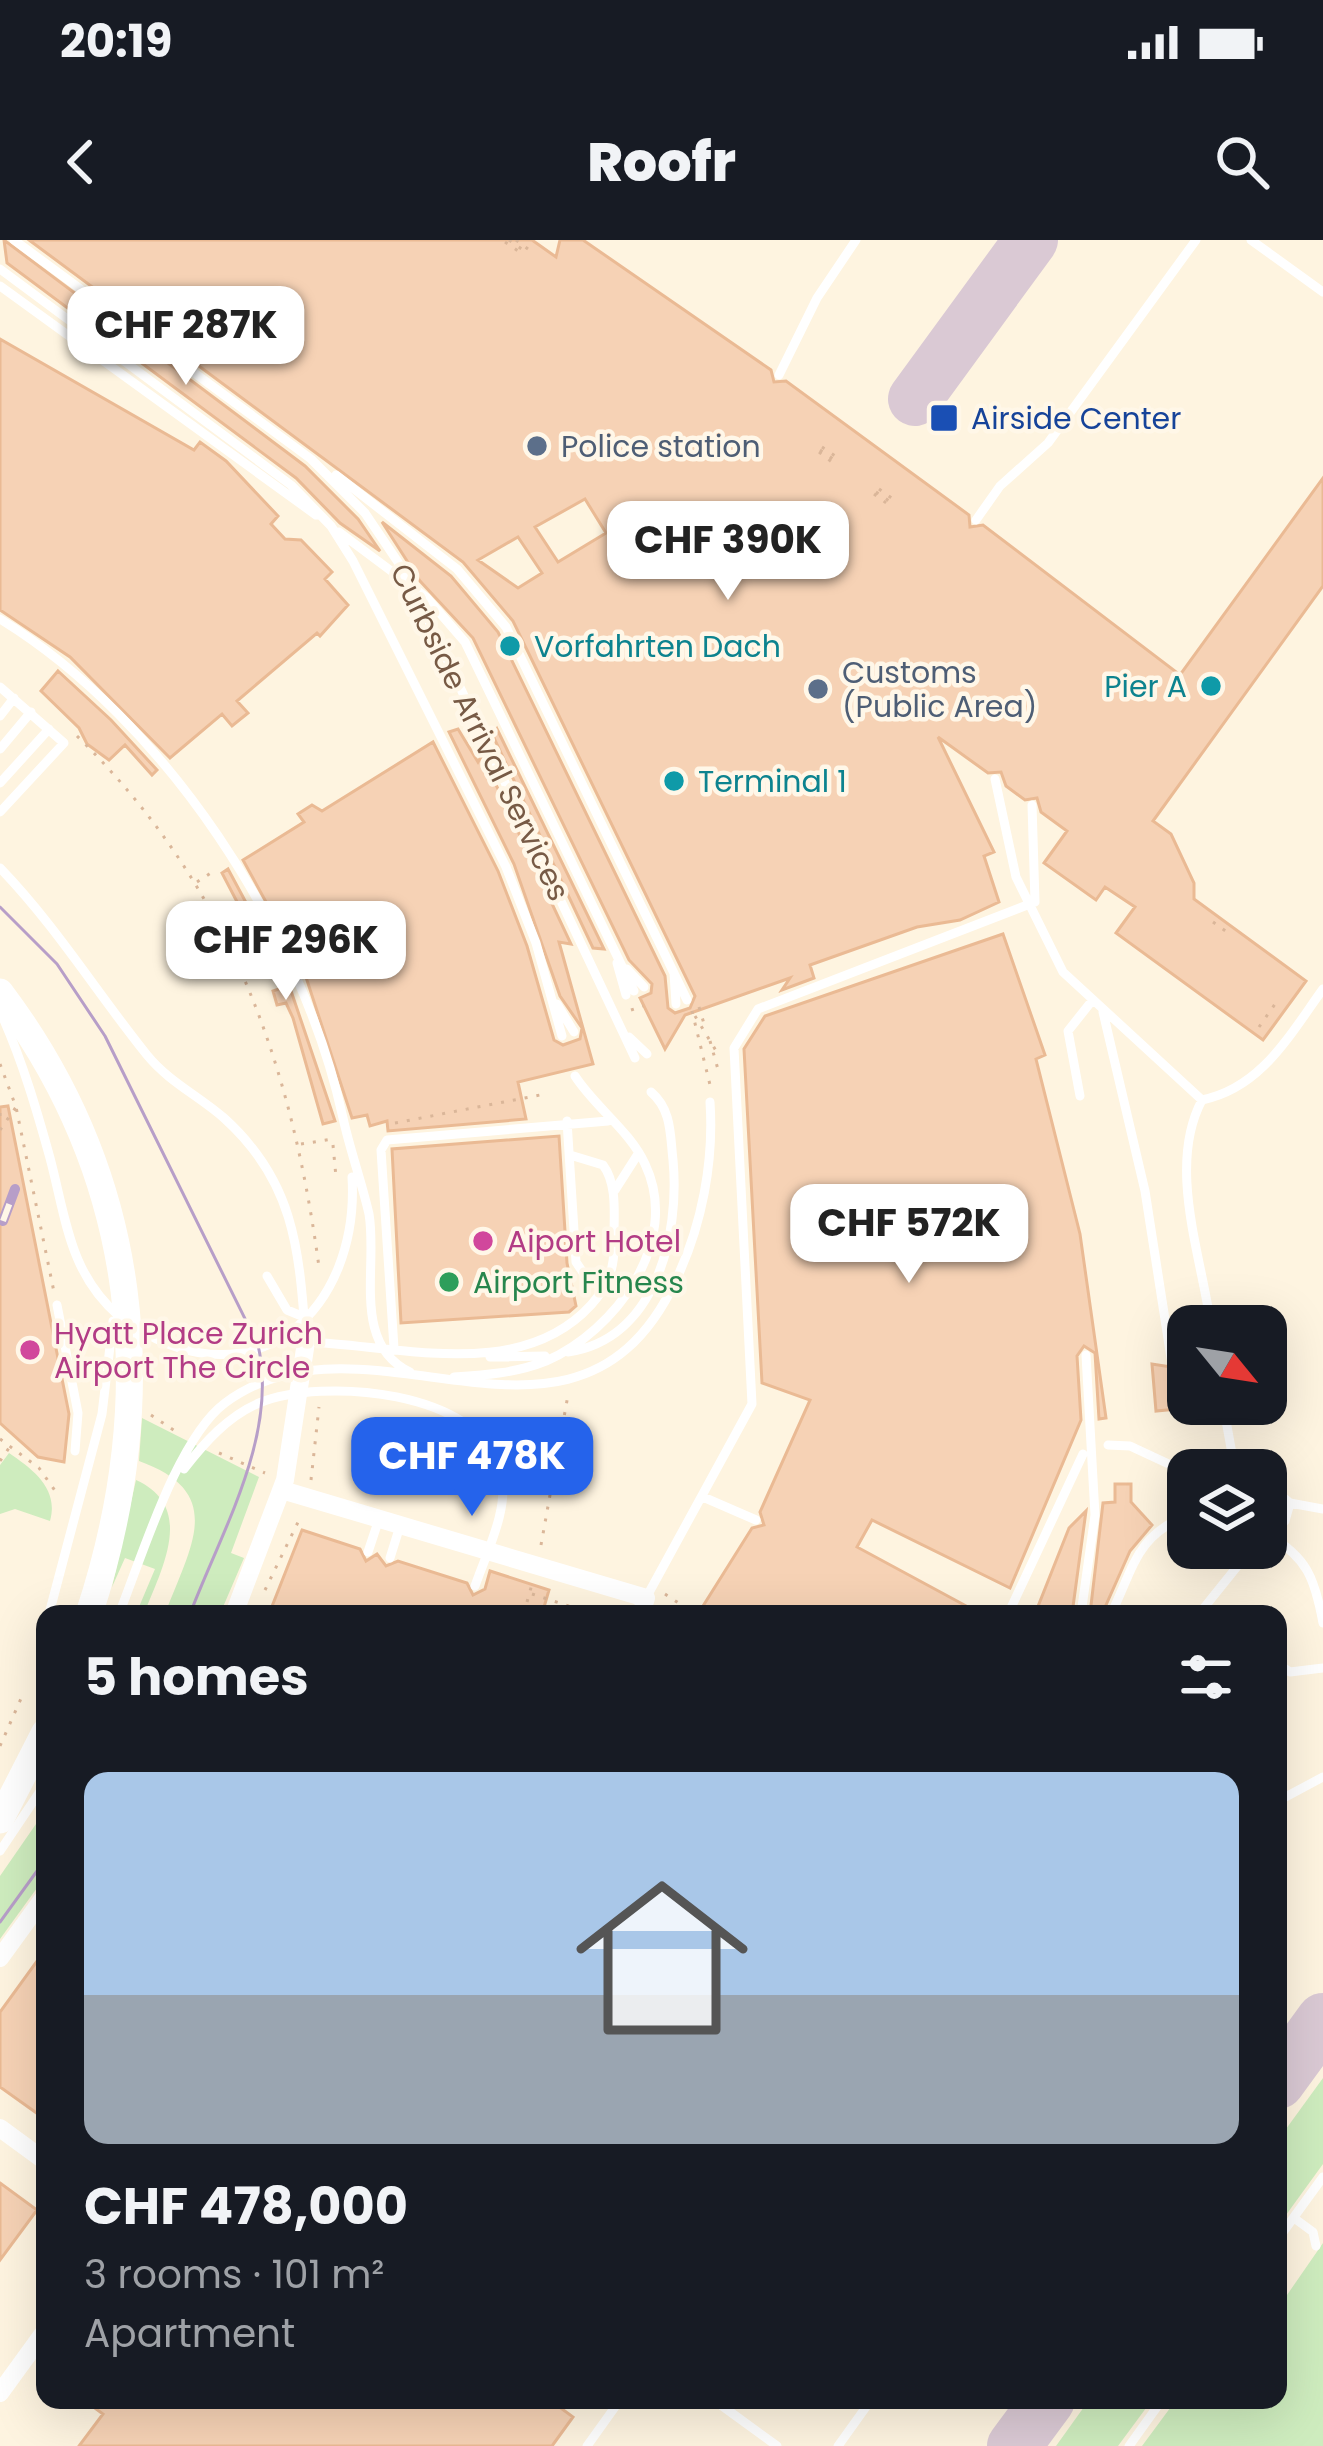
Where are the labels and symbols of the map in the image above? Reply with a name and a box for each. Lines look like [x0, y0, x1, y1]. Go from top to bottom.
pin: CHF 287K [62, 286, 310, 388]
place label: Airside Center [971, 397, 1181, 440]
marker: Airside Center [928, 402, 960, 434]
place label: Police station [561, 425, 761, 468]
marker: Police station [524, 433, 550, 459]
pin: CHF 390K [604, 501, 852, 603]
street label: Curbside Arrival Services [380, 556, 580, 908]
place label: Vorfahrten Dach [534, 625, 781, 668]
marker: Vorfahrten Dach [497, 633, 523, 659]
place label: Customs (Public Area) [842, 651, 1037, 728]
place label: Pier A [1104, 665, 1187, 708]
marker: Pier A [1198, 673, 1224, 699]
marker: Customs (Public Area) [805, 676, 831, 702]
place label: Terminal 1 [698, 760, 847, 803]
marker: Terminal 1 [661, 768, 687, 794]
pin: CHF 296K [162, 901, 410, 1003]
pin: CHF 572K [785, 1184, 1033, 1286]
place label: Aiport Hotel [507, 1220, 681, 1263]
marker: Aiport Hotel [470, 1228, 496, 1254]
place label: Airport Fitness [473, 1261, 684, 1304]
marker: Airport Fitness [436, 1269, 462, 1295]
north arrow [1167, 1305, 1287, 1425]
place label: Hyatt Place Zurich Airport The Circle [54, 1312, 323, 1389]
marker: Hyatt Place Zurich Airport The Circle [17, 1337, 43, 1363]
pin: CHF 478K [348, 1417, 596, 1519]

